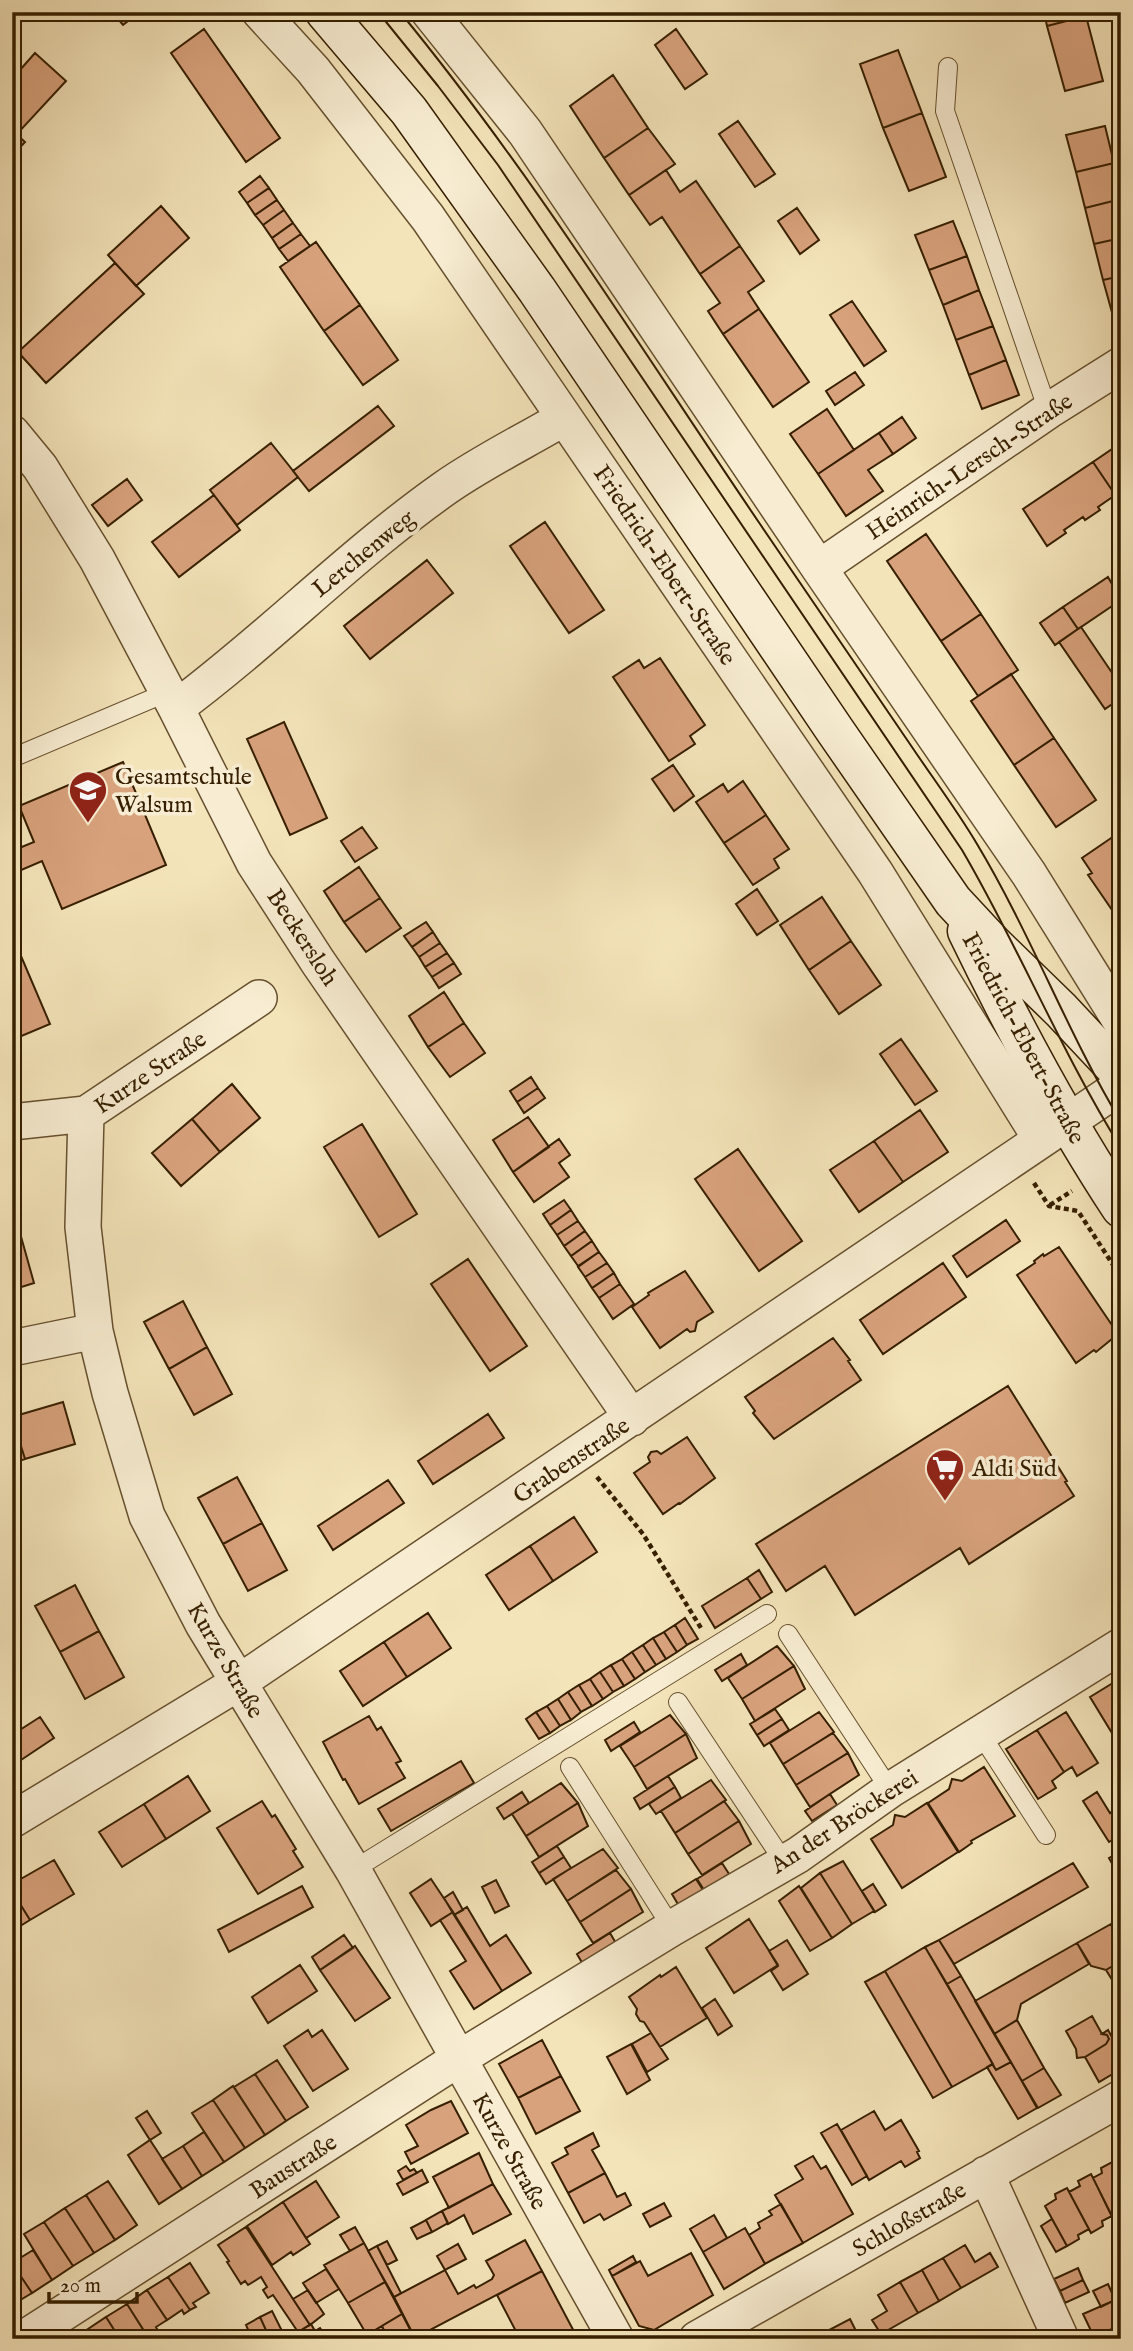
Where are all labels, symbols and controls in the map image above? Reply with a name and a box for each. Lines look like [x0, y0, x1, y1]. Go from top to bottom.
street label: Heinrich-Lersch-Straße [861, 387, 1079, 548]
street label: Friedrich-Ebert-Straße [585, 460, 742, 672]
street label: Lerchenweg [306, 503, 422, 605]
place label: Gesamtschule Walsum [115, 762, 252, 821]
school or university icon: Gesamtschule Walsum [67, 769, 109, 824]
street label: Beckersloh [259, 883, 345, 993]
street label: Friedrich-Ebert-Straße [954, 928, 1092, 1150]
street label: Kurze Straße [89, 1024, 213, 1122]
street label: Grabenstraße [508, 1411, 636, 1512]
supermarket icon: Aldi Süd [924, 1447, 966, 1502]
place label: Aldi Süd [971, 1454, 1057, 1485]
street label: Kurze Straße [179, 1597, 270, 1724]
street label: An der Bröckerei [764, 1763, 925, 1882]
street label: Kurze Straße [464, 2088, 554, 2216]
street label: Baustraße [244, 2128, 343, 2207]
street label: Schloßstraße [847, 2175, 972, 2265]
scale bar [49, 2260, 136, 2304]
text: 20 m [60, 2273, 101, 2300]

